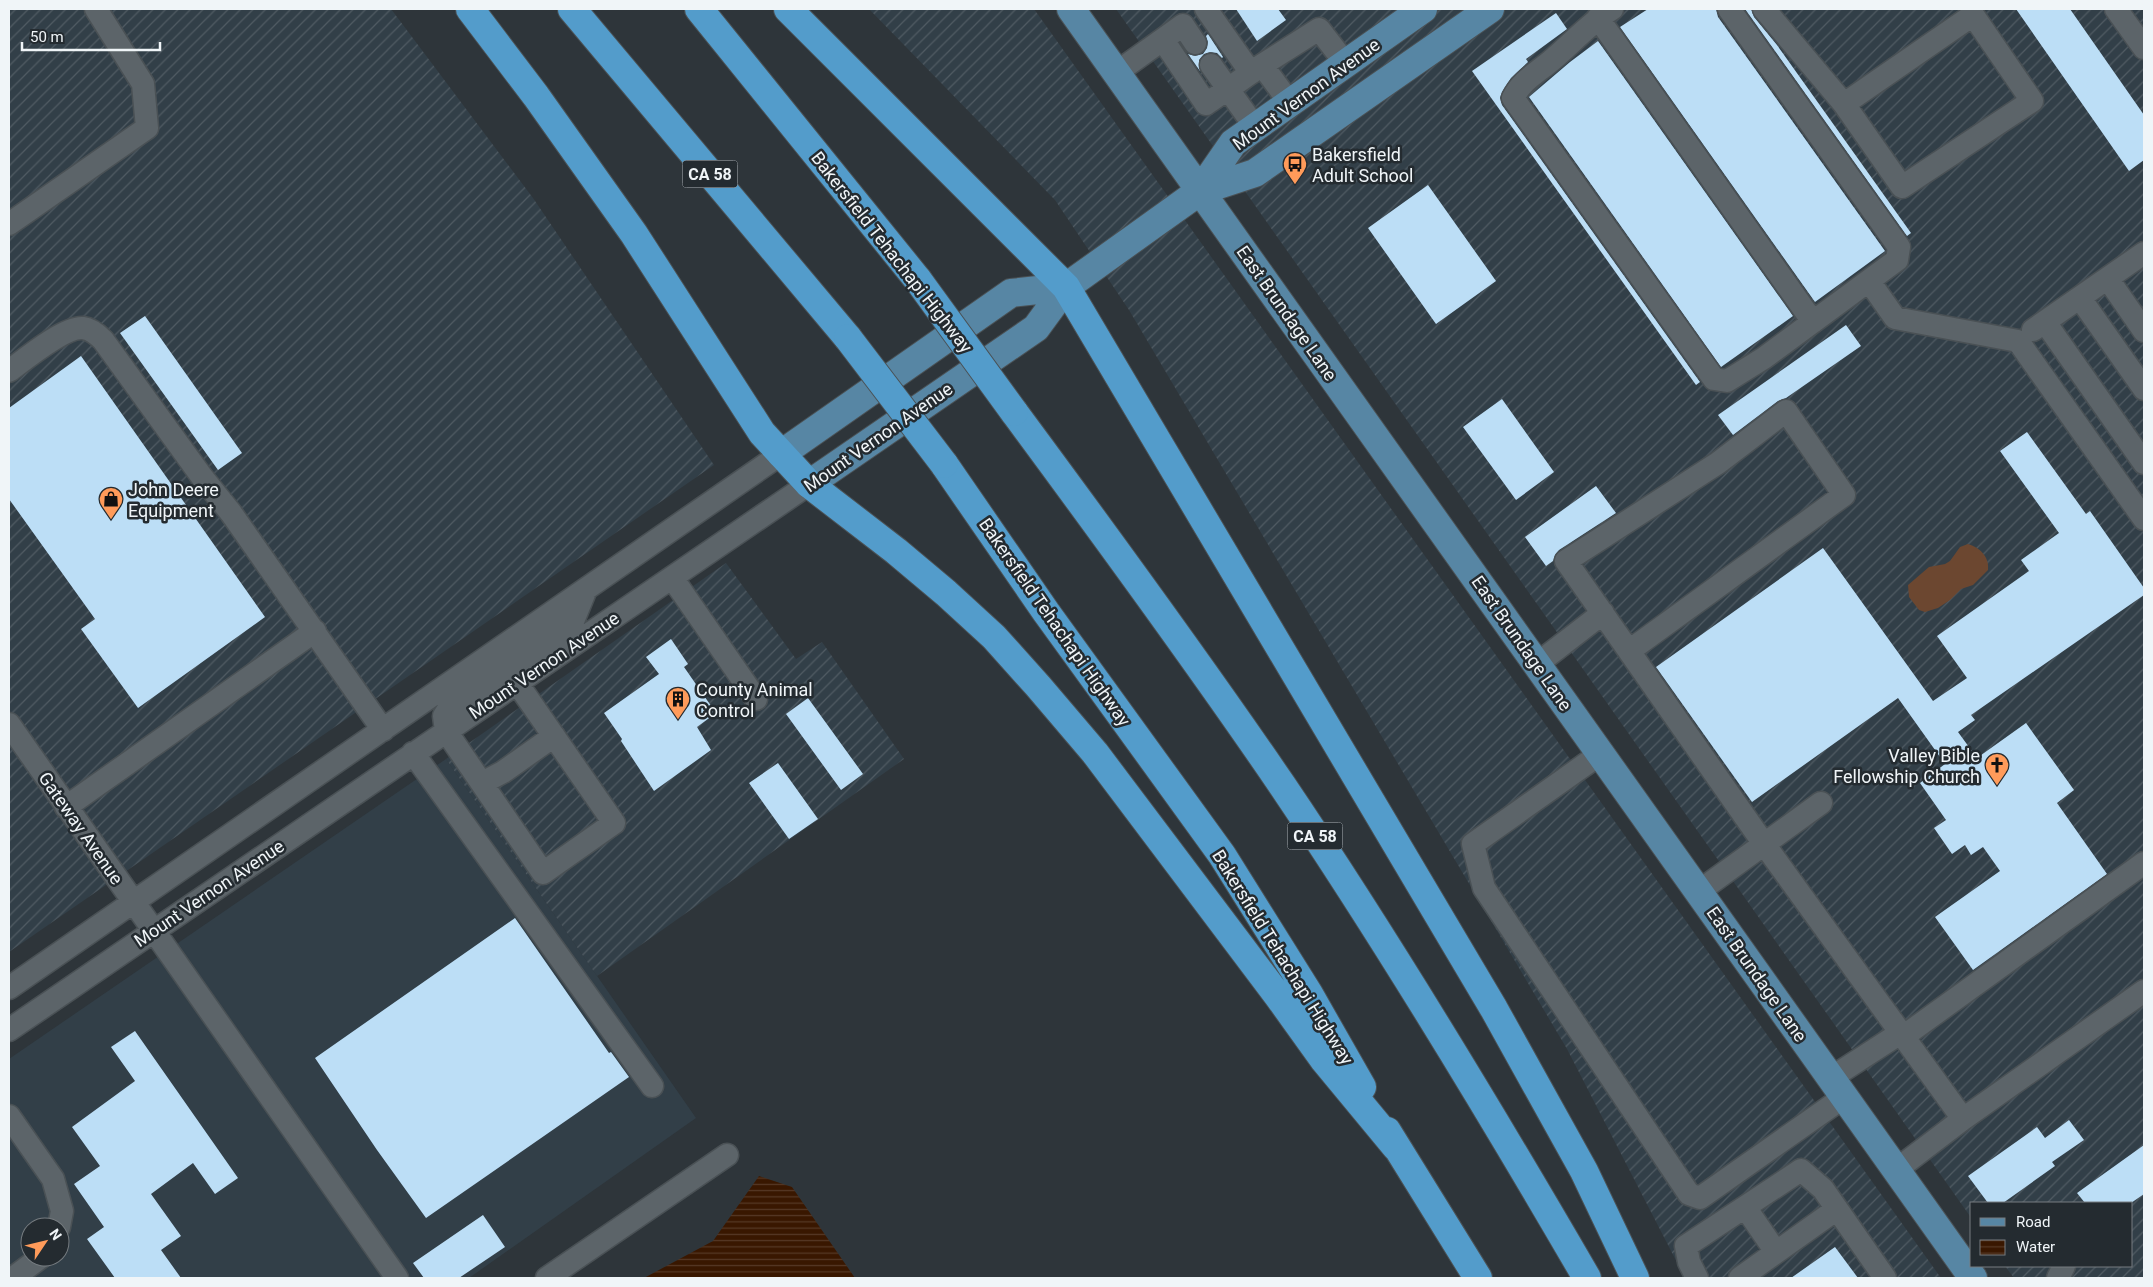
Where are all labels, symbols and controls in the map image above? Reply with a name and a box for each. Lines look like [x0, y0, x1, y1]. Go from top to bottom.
scale bar [22, 20, 160, 52]
text: 50 m [30, 28, 64, 46]
street label: Mount Vernon Avenue [1228, 34, 1384, 154]
place label: Bakersfield Adult School [1312, 144, 1413, 186]
street label: Bakersfield Tehachapi Highway [807, 147, 977, 357]
bus stop icon: Bakersfield Adult School [1282, 151, 1308, 185]
road number: CA 58 [682, 160, 738, 188]
street label: East Brundage Lane [1233, 241, 1341, 385]
street label: Mount Vernon Avenue [800, 378, 956, 496]
place label: John Deere Equipment [128, 479, 219, 521]
shop icon: John Deere Equipment [98, 486, 124, 520]
street label: Bakersfield Tehachapi Highway [975, 514, 1135, 730]
street label: East Brundage Lane [1468, 571, 1576, 715]
street label: Mount Vernon Avenue [465, 607, 623, 723]
place label: County Animal Control [696, 679, 813, 721]
building icon: County Animal Control [665, 686, 691, 720]
place label: Valley Bible Fellowship Church [1833, 745, 1980, 787]
church icon: Valley Bible Fellowship Church [1984, 752, 2010, 786]
street label: Gateway Avenue [34, 768, 128, 888]
road number: CA 58 [1288, 822, 1342, 849]
street label: Mount Vernon Avenue [130, 835, 288, 951]
street label: Bakersfield Tehachapi Highway [1208, 846, 1358, 1069]
street label: East Brundage Lane [1703, 902, 1811, 1046]
legend [1970, 1202, 2133, 1267]
text: Road [2016, 1213, 2050, 1231]
north arrow [20, 1217, 70, 1267]
text: N [46, 1226, 65, 1243]
text: Water [2016, 1238, 2055, 1256]

